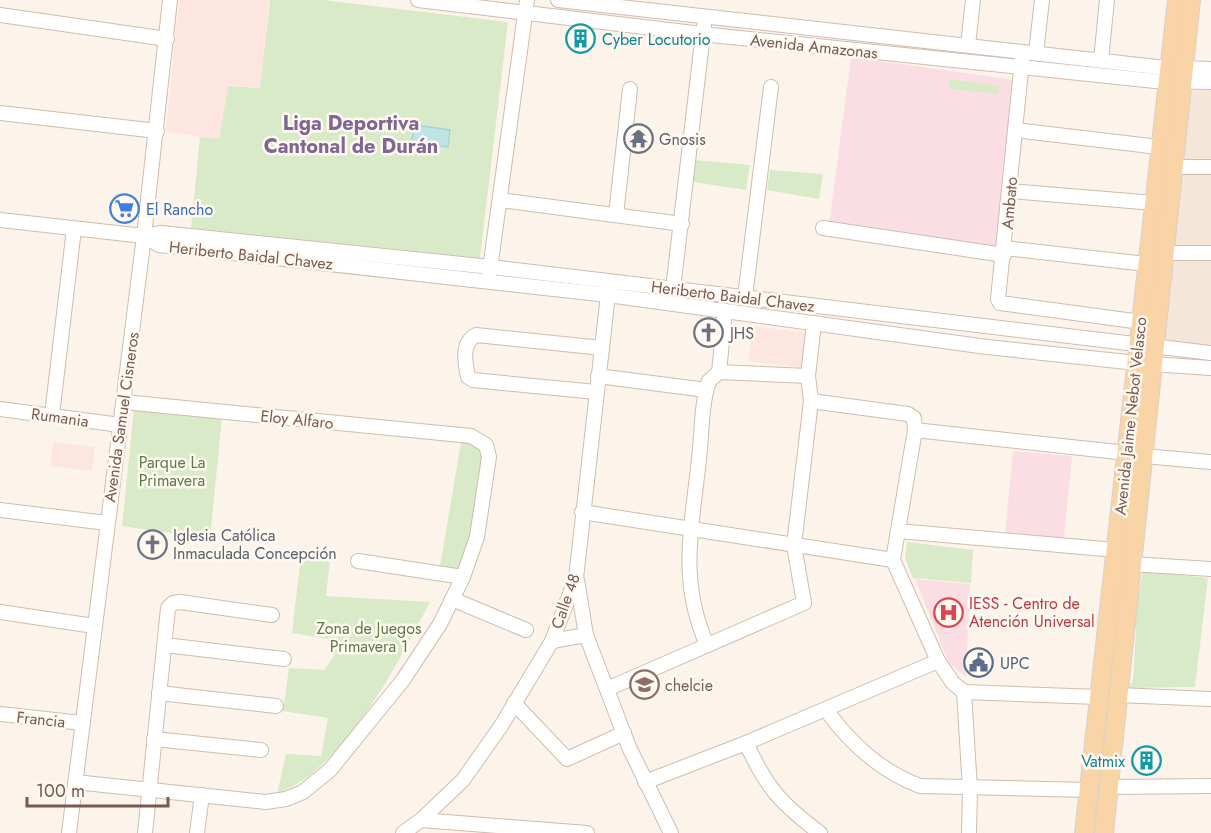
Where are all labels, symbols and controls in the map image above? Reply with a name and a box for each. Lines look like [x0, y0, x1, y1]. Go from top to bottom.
building icon: Cyber Locutorio [565, 23, 597, 55]
place label: Cyber Locutorio [602, 28, 711, 51]
street label: Avenida Amazonas [749, 28, 879, 65]
district label: Liga Deportiva Cantonal de Durán [264, 109, 438, 161]
temple icon: Gnosis [622, 123, 654, 155]
place label: Gnosis [659, 128, 706, 151]
street label: Ambato [996, 176, 1023, 230]
supermarket icon: El Rancho [109, 193, 141, 225]
place label: El Rancho [146, 198, 213, 221]
street label: Heriberto Baidal Chavez [168, 235, 335, 276]
street label: Heriberto Baidal Chavez [650, 275, 817, 318]
street label: Avenida Jaime Nebot Velasco [1109, 316, 1152, 516]
church icon: JHS [693, 317, 725, 349]
place label: JHS [728, 322, 754, 345]
street label: Avenida Samuel Cisneros [98, 330, 145, 504]
street label: Rumania [30, 402, 90, 433]
street label: Eloy Alfaro [259, 404, 335, 435]
park label: Parque La Primavera [139, 451, 205, 492]
place label: Iglesia Católica Inmaculada Concepción [173, 524, 337, 565]
church icon: Iglesia Católica Inmaculada Concepción [136, 528, 168, 560]
street label: Calle 48 [545, 570, 586, 632]
place label: IESS - Centro de Atención Universal [969, 592, 1095, 633]
hospital icon: IESS - Centro de Atención Universal [932, 596, 964, 628]
park label: Zona de Juegos Primavera 1 [317, 617, 421, 658]
public building icon: UPC [963, 647, 995, 679]
place label: UPC [1000, 652, 1030, 675]
school or university icon: chelcie [628, 669, 660, 701]
place label: chelcie [665, 674, 713, 697]
street label: Francia [15, 706, 66, 733]
building icon: Vatmix [1130, 745, 1162, 777]
place label: Vatmix [1081, 750, 1125, 773]
scale bar [27, 770, 168, 808]
text: 100 m [36, 778, 85, 804]

